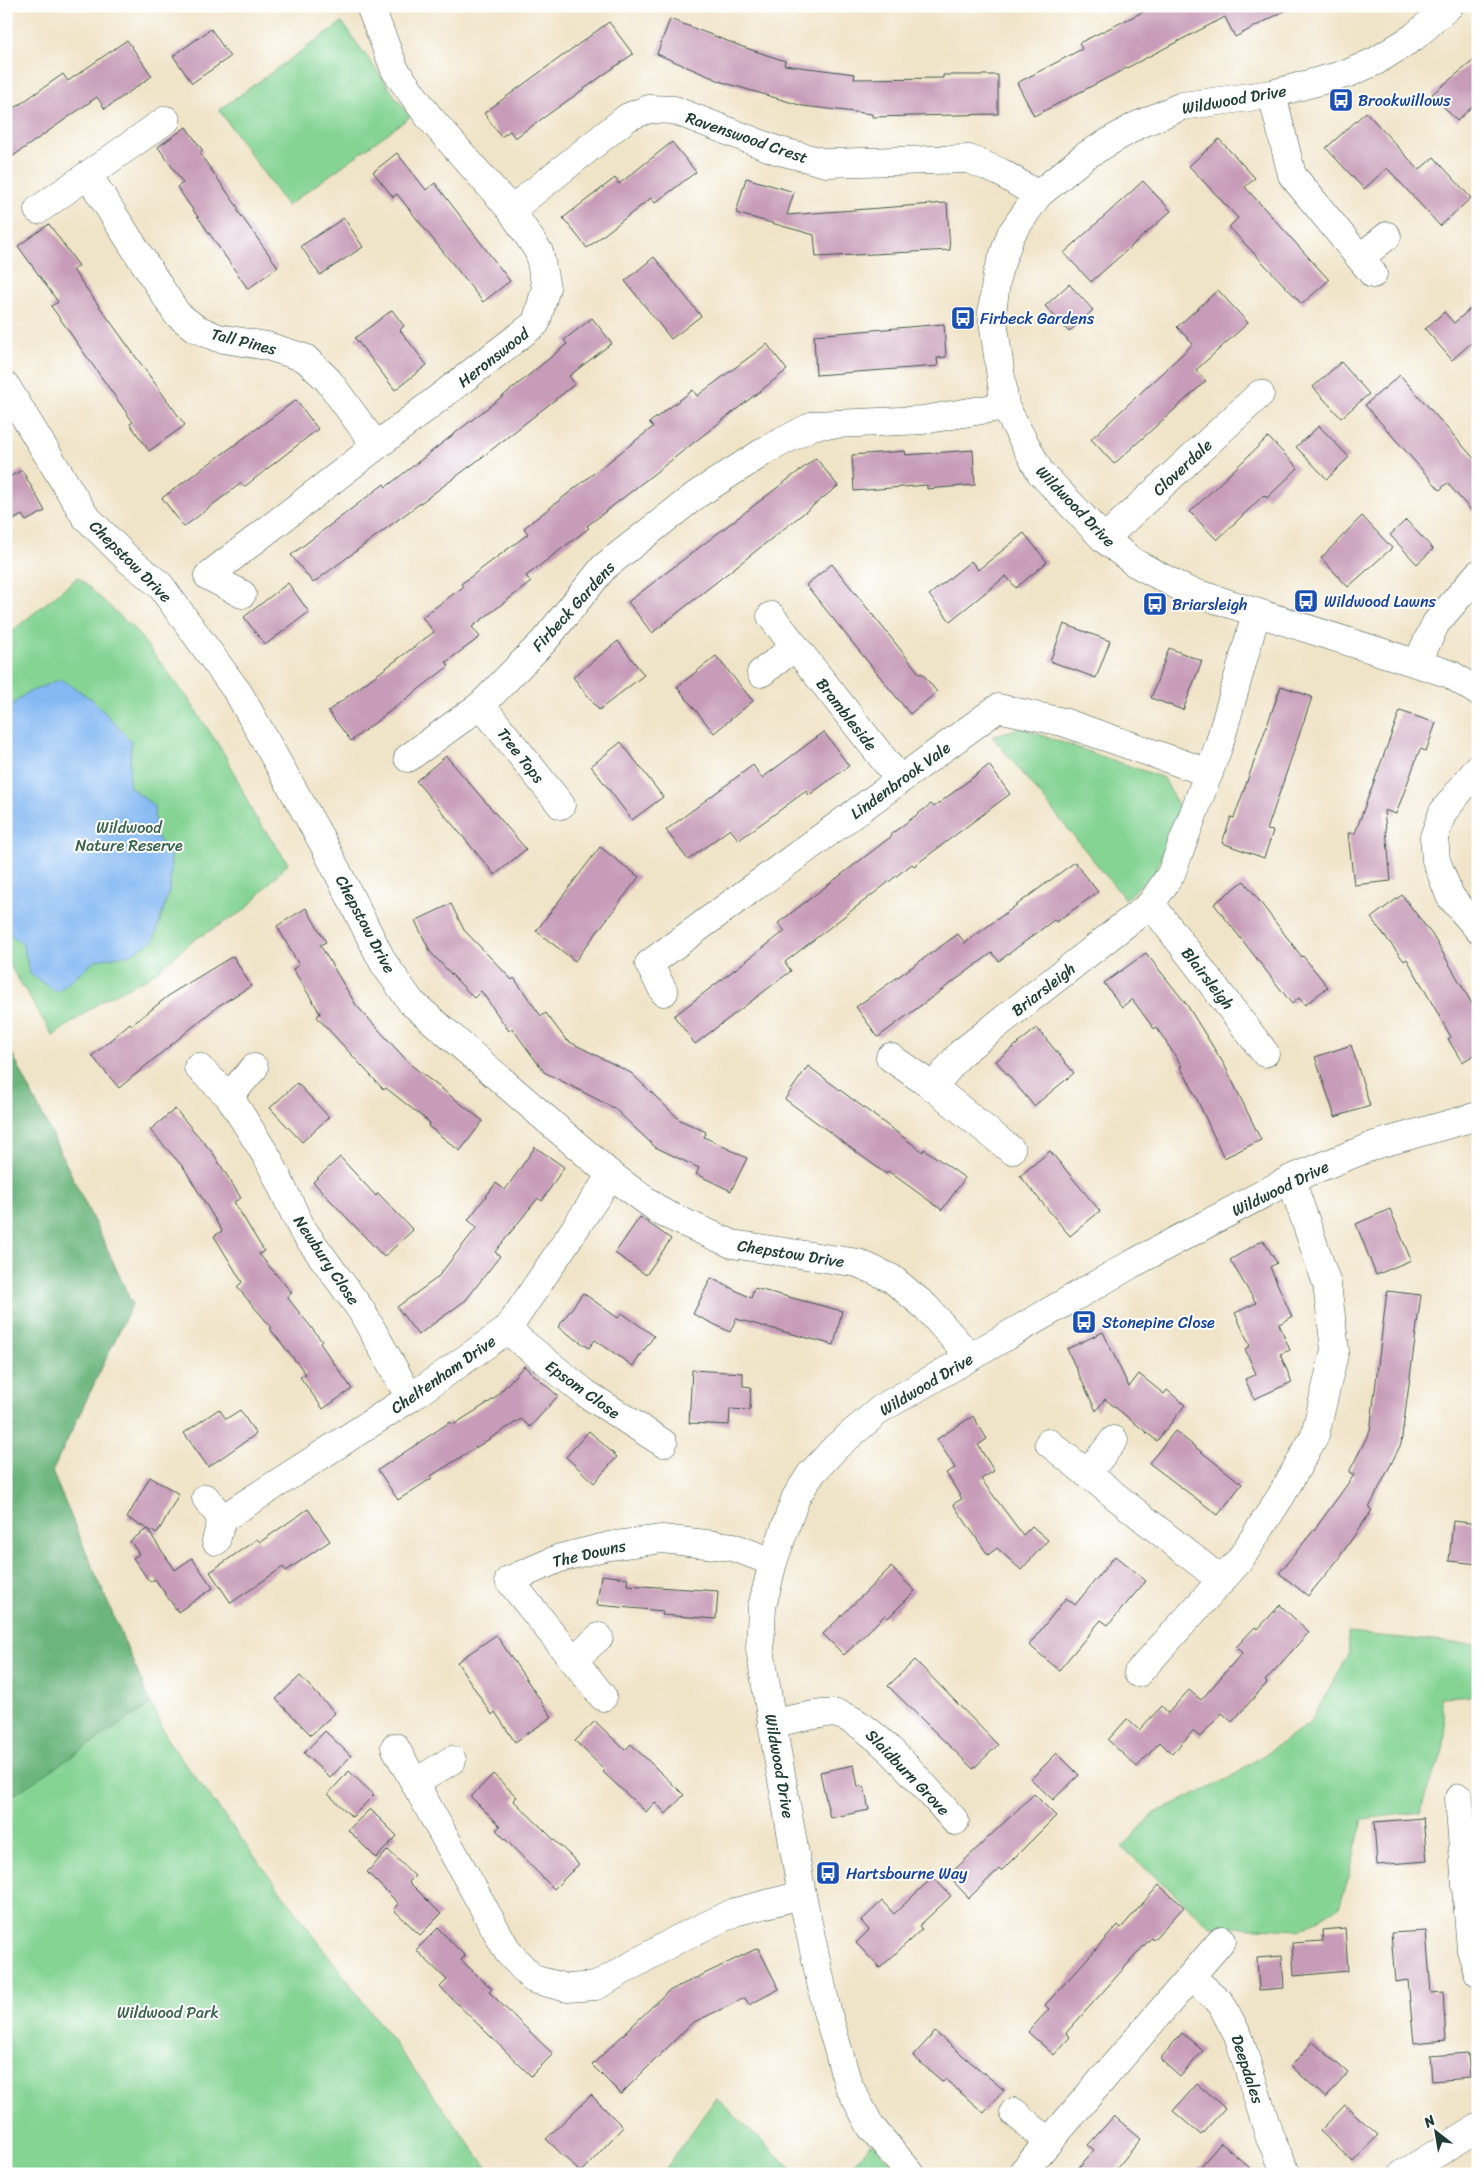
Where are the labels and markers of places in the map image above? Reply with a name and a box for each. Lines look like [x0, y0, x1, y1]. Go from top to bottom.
place label: Brookwillows [1358, 86, 1451, 115]
bus stop icon: Brookwillows [1328, 87, 1354, 113]
place label: Firbeck Gardens [980, 304, 1095, 333]
bus stop icon: Firbeck Gardens [950, 305, 976, 331]
place label: Wildwood Lawns [1324, 587, 1437, 616]
bus stop icon: Wildwood Lawns [1293, 588, 1319, 614]
place label: Briarsleigh [1172, 590, 1247, 619]
bus stop icon: Briarsleigh [1142, 591, 1168, 617]
place label: Stonepine Close [1102, 1308, 1215, 1337]
bus stop icon: Stonepine Close [1071, 1309, 1097, 1335]
place label: Hartsbourne Way [846, 1859, 968, 1888]
bus stop icon: Hartsbourne Way [815, 1860, 841, 1886]

